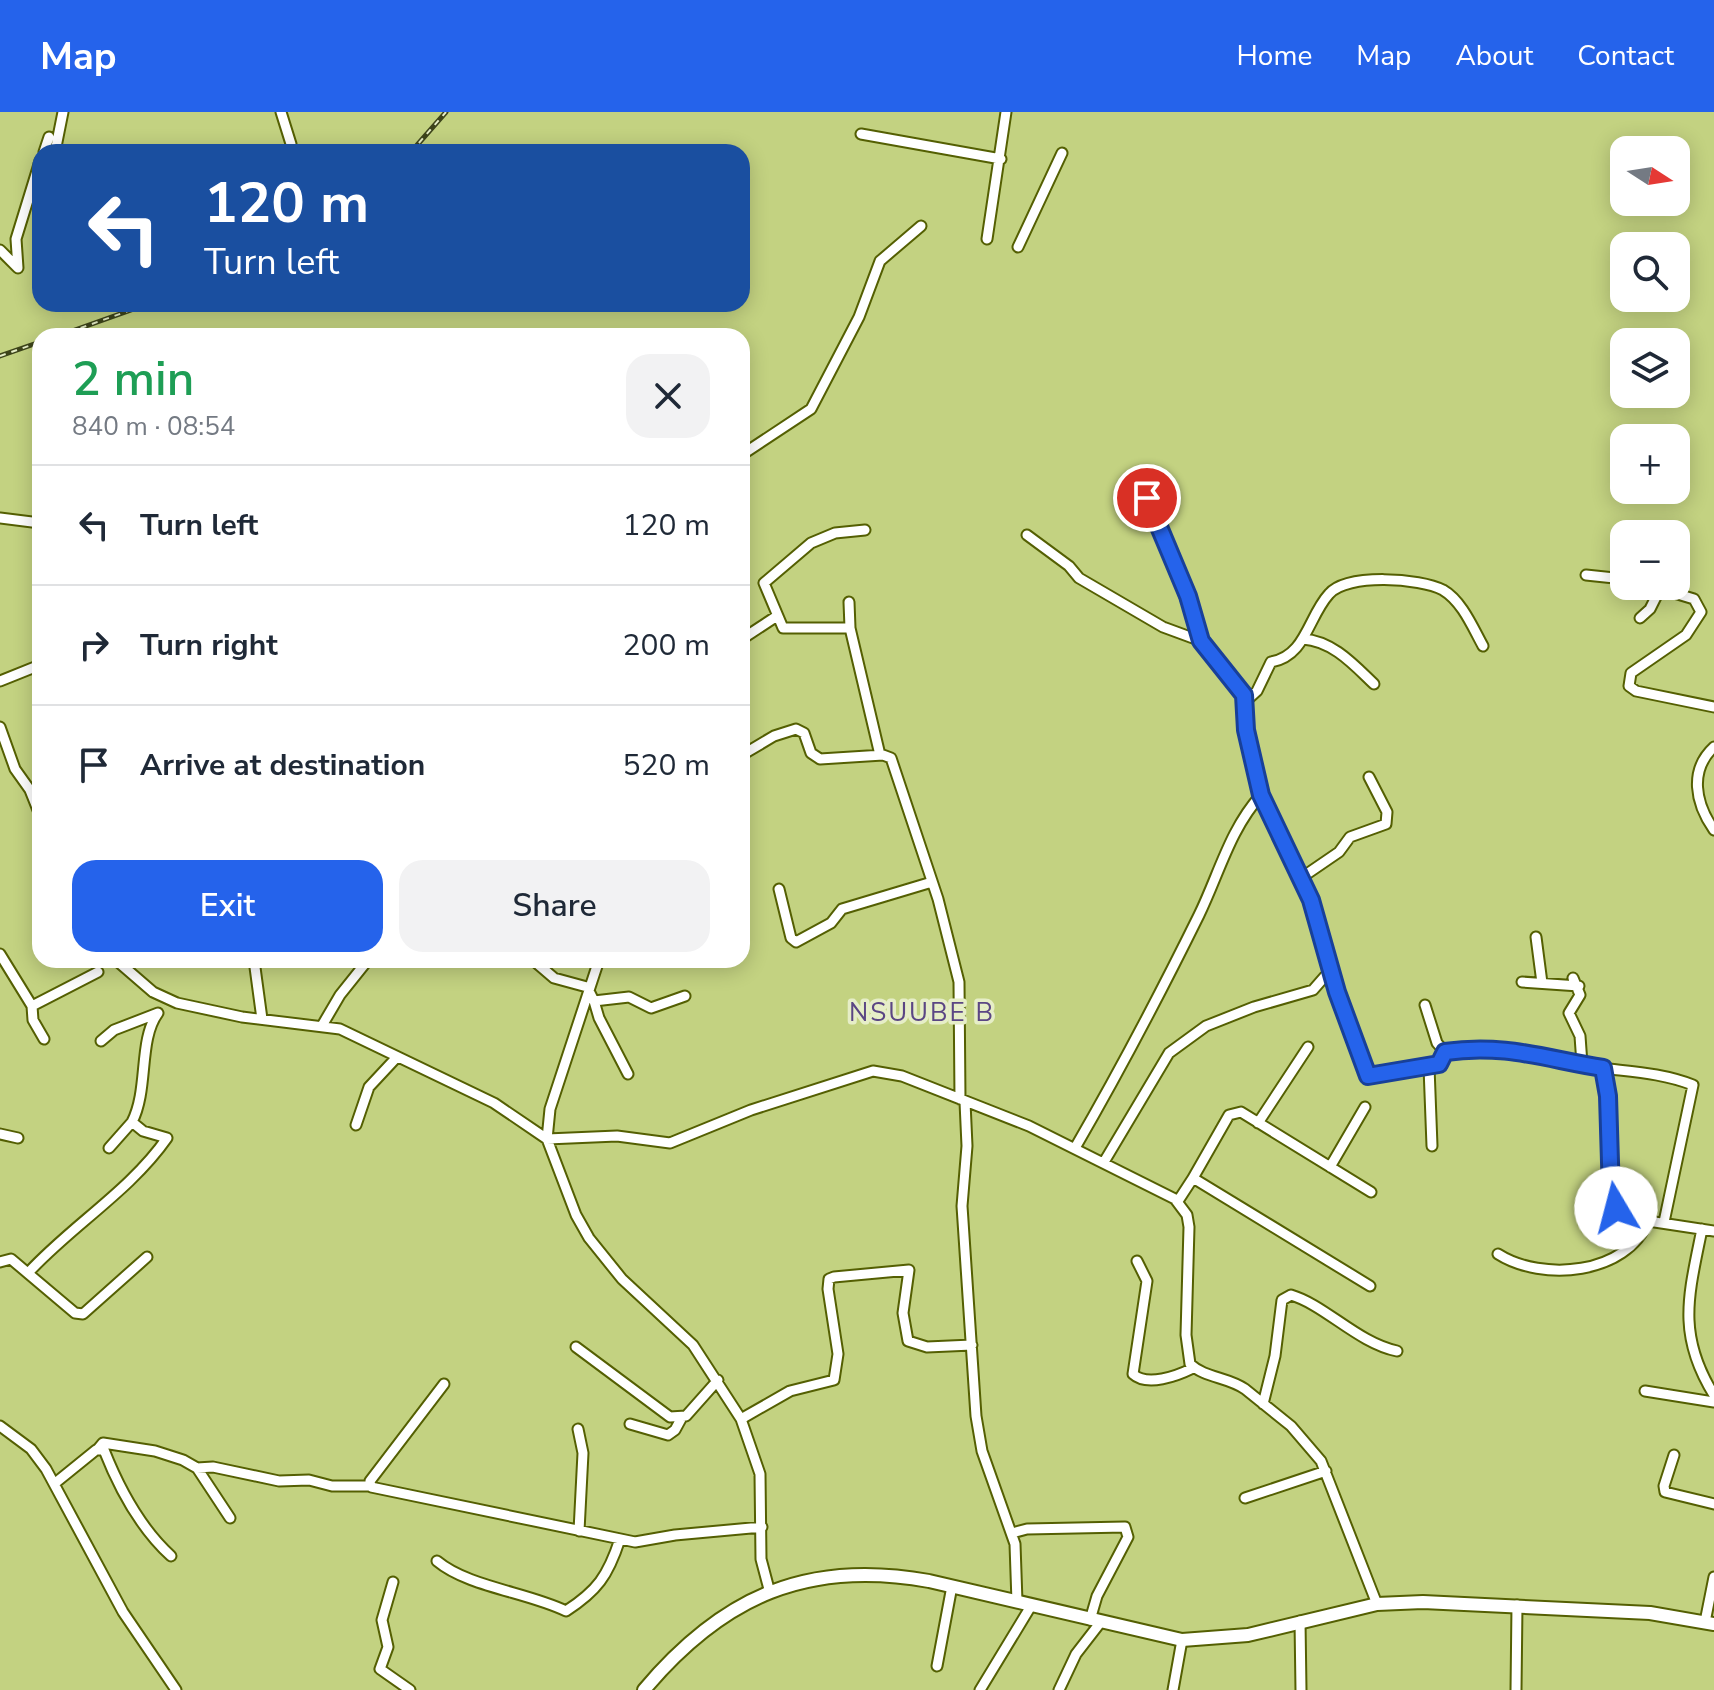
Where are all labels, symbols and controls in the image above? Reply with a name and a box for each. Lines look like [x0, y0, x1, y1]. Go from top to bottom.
text: Map [40, 31, 117, 82]
text: Home [1237, 37, 1312, 75]
text: Map [1356, 37, 1411, 75]
text: About [1455, 37, 1533, 75]
text: Contact [1577, 37, 1674, 75]
north arrow [1610, 136, 1690, 216]
map controls [1610, 136, 1690, 600]
text: 120 m [204, 165, 369, 242]
icon: left [72, 176, 176, 280]
button: search [1610, 232, 1690, 312]
text: Turn left [204, 238, 339, 287]
button: layers [1610, 328, 1690, 408]
text: 2 min [72, 346, 194, 412]
button: close [626, 354, 710, 438]
text: 840 m · 08:54 [72, 409, 235, 444]
button: + [1610, 424, 1690, 504]
pin [1113, 464, 1181, 532]
icon: arrive [1125, 476, 1169, 520]
icon: left [72, 503, 116, 547]
text: Turn left [140, 505, 258, 546]
text: 120 m [623, 505, 710, 546]
button: − [1610, 520, 1690, 600]
icon: right [72, 623, 116, 667]
text: Turn right [140, 625, 278, 666]
text: 200 m [623, 625, 710, 666]
icon: arrive [72, 743, 116, 787]
text: Arrive at destination [140, 745, 425, 786]
text: 520 m [623, 745, 710, 786]
button: Exit [72, 860, 383, 952]
button: Share [399, 860, 710, 952]
district label: NSUUBE B [849, 995, 995, 1030]
position arrow [1574, 1166, 1658, 1250]

